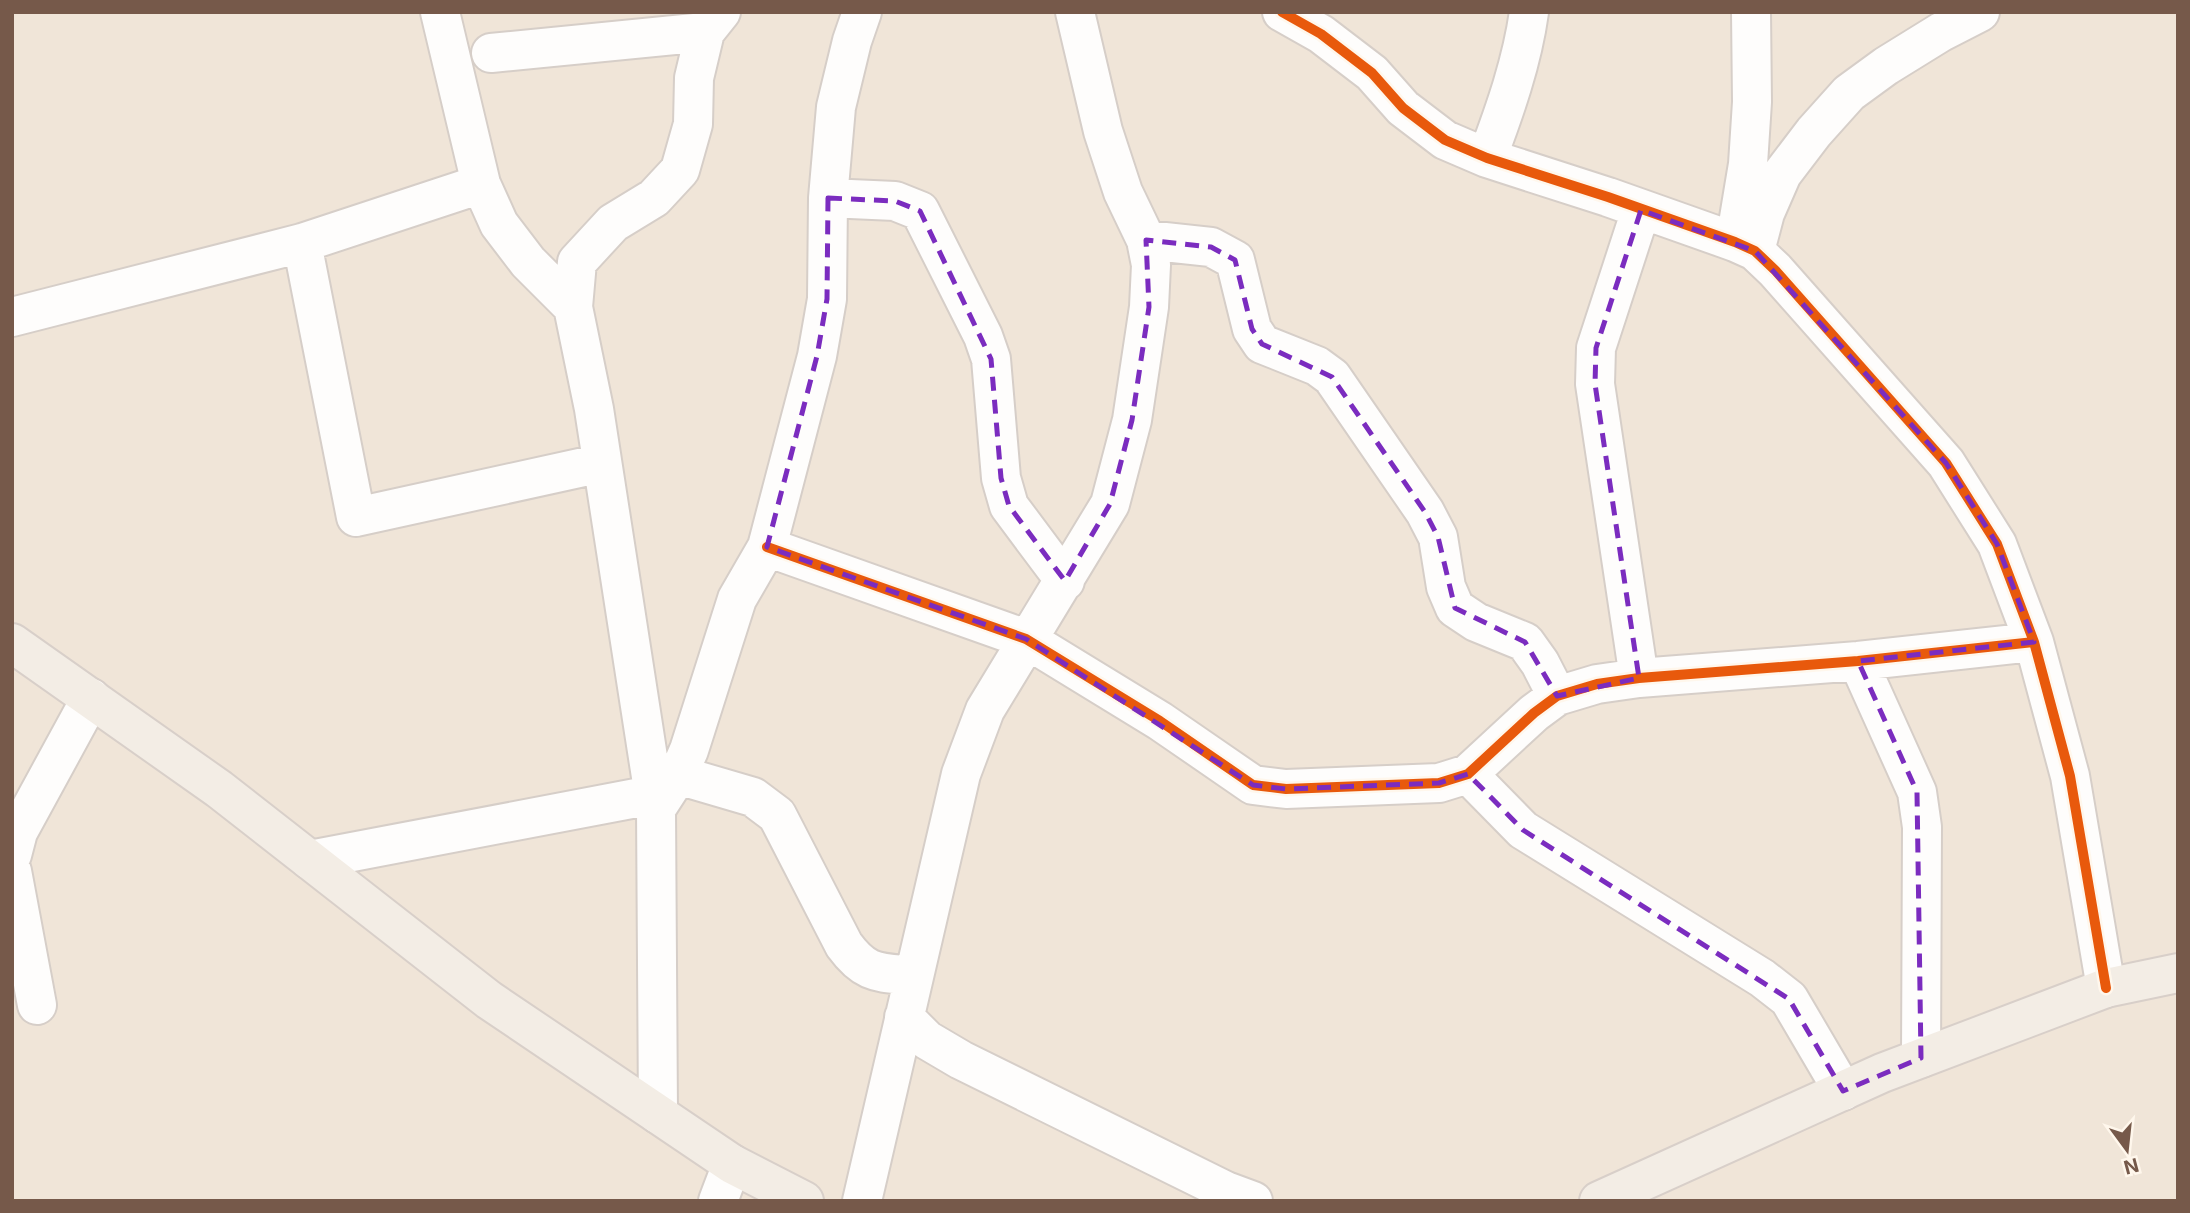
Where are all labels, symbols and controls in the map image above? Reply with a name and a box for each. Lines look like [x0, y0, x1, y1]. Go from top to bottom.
north arrow [2092, 1115, 2162, 1185]
text: N [2121, 1153, 2141, 1179]

